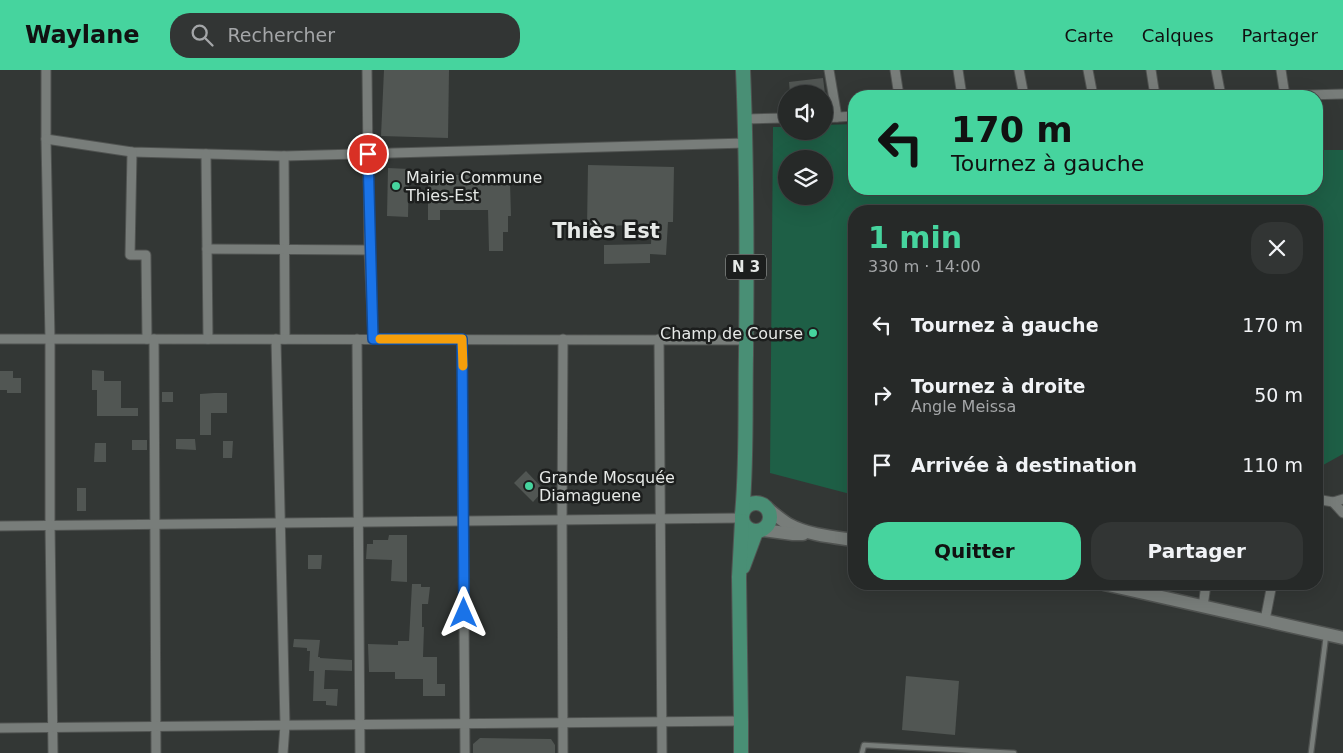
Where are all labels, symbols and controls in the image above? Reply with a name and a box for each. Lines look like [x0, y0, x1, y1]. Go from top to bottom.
search box [170, 13, 520, 58]
text: Waylane [25, 21, 140, 49]
icon: search [188, 21, 216, 49]
text: Rechercher [228, 24, 335, 46]
text: Carte [1065, 25, 1114, 46]
text: Calques [1142, 25, 1214, 46]
text: Partager [1242, 25, 1318, 46]
map controls [778, 85, 833, 205]
button: sound [778, 85, 833, 140]
icon: left [868, 110, 933, 175]
text: 170 m [951, 110, 1073, 150]
pin [347, 133, 389, 175]
icon: arrive [354, 140, 382, 168]
button: layers [778, 150, 833, 205]
text: Tournez à gauche [951, 151, 1144, 176]
place label: Mairie Commune Thies-Est [405, 168, 542, 205]
marker: Mairie Commune Thies-Est [390, 180, 402, 192]
district label: Thiès Est [552, 219, 660, 243]
text: 1 min [868, 220, 962, 255]
button: close [1251, 222, 1303, 274]
road number: N 3 [726, 254, 766, 280]
text: 330 m · 14:00 [868, 257, 981, 276]
icon: left [868, 311, 896, 339]
text: Tournez à gauche [911, 314, 1099, 336]
text: 170 m [1242, 314, 1303, 336]
place label: Champ de Course [660, 324, 803, 343]
marker: Champ de Course [807, 327, 819, 339]
text: Tournez à droite [911, 375, 1085, 397]
icon: right [868, 381, 896, 409]
text: 50 m [1254, 384, 1303, 406]
text: Angle Meissa [911, 397, 1016, 416]
icon: arrive [868, 451, 896, 479]
text: Arrivée à destination [911, 454, 1137, 476]
text: 110 m [1242, 454, 1303, 476]
place label: Grande Mosquée Diamaguene [539, 468, 675, 505]
marker: Grande Mosquée Diamaguene [523, 480, 535, 492]
button: Quitter [868, 522, 1081, 580]
button: Partager [1091, 522, 1303, 580]
position arrow [437, 586, 489, 638]

